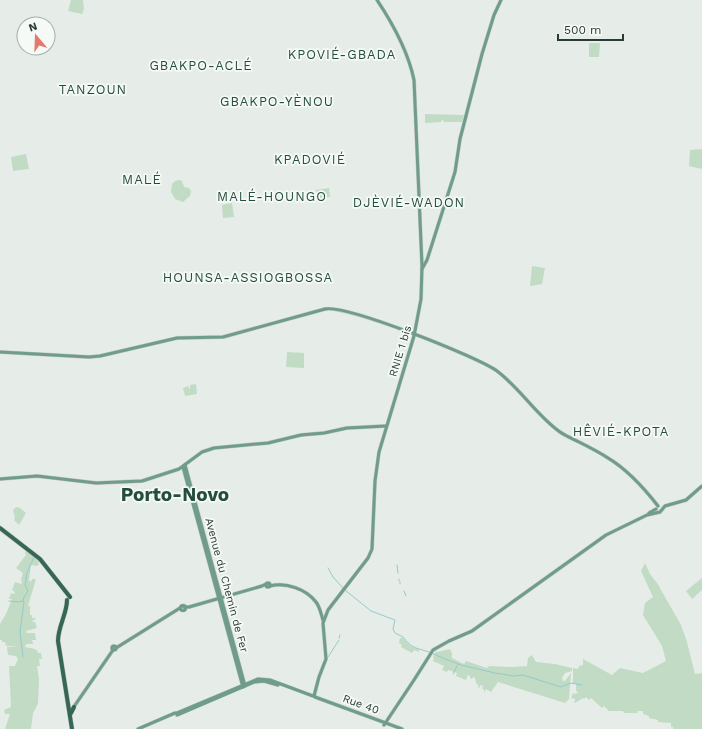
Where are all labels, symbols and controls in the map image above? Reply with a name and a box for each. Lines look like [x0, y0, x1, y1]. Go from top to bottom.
north arrow [16, 16, 56, 56]
scale bar [558, 16, 623, 42]
text: N [27, 20, 39, 34]
text: 500 m [564, 23, 601, 37]
district label: KPOVIÉ-GBADA [288, 46, 396, 62]
district label: GBAKPO-ACLÉ [149, 57, 253, 73]
district label: TANZOUN [59, 82, 127, 97]
district label: GBAKPO-YÈNOU [220, 93, 334, 109]
district label: KPADOVIÉ [274, 151, 346, 167]
district label: MALÉ [122, 171, 162, 187]
district label: MALÉ-HOUNGO [217, 188, 327, 204]
district label: DJÈVIÉ-WADON [353, 194, 465, 210]
district label: HOUNSA-ASSIOGBOSSA [163, 270, 333, 285]
street label: RNIE 1 bis [387, 324, 414, 378]
district label: HÊVIÉ-KPOTA [573, 423, 669, 439]
district label: Porto-Novo [121, 483, 229, 506]
street label: Avenue du Chemin de Fer [202, 516, 251, 654]
street label: Rue 40 [341, 692, 381, 717]

